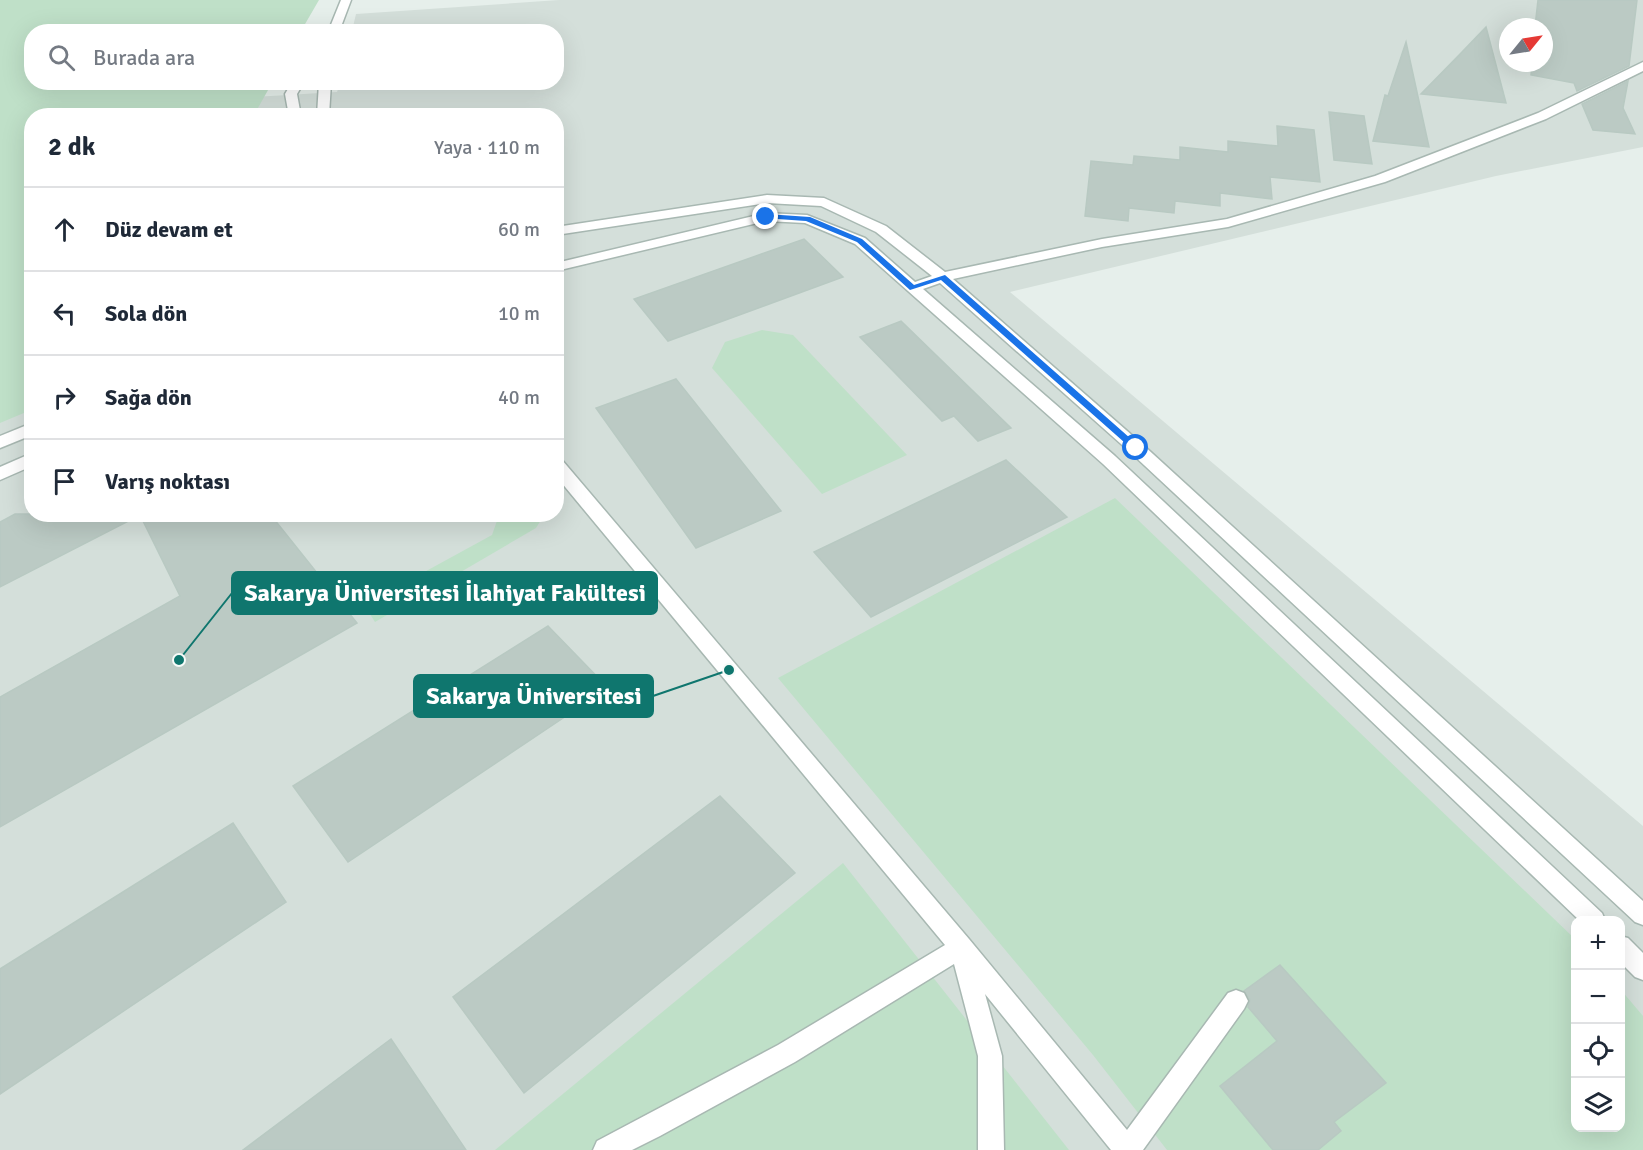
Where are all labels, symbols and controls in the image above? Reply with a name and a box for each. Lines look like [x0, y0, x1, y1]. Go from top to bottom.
north arrow [1499, 18, 1553, 72]
search box [24, 24, 564, 90]
icon: search [45, 41, 78, 74]
text: Burada ara [93, 44, 195, 71]
text: 2 dk [48, 131, 95, 163]
text: Yaya · 110 m [434, 135, 540, 160]
route end [752, 203, 778, 229]
icon: ahead [48, 213, 81, 246]
text: Düz devam et [105, 216, 233, 243]
text: 60 m [498, 217, 540, 242]
icon: left [48, 297, 81, 330]
text: Sola dön [105, 300, 187, 327]
text: 10 m [498, 301, 540, 326]
icon: right [48, 381, 81, 414]
text: Sağa dön [105, 384, 192, 411]
text: 40 m [498, 385, 540, 410]
route start [1122, 434, 1148, 460]
icon: arrive [48, 465, 81, 498]
text: Varış noktası [105, 468, 230, 495]
callout: Sakarya Üniversitesi İlahiyat Fakültesi [232, 572, 657, 614]
text: Sakarya Üniversitesi İlahiyat Fakültesi [244, 578, 646, 608]
callout: Sakarya Üniversitesi [414, 675, 653, 717]
text: Sakarya Üniversitesi [426, 681, 642, 711]
map controls [1571, 916, 1625, 1132]
button: + [1571, 916, 1625, 970]
button: − [1571, 970, 1625, 1024]
button: locate [1571, 1024, 1625, 1078]
button: layers [1571, 1078, 1625, 1132]

